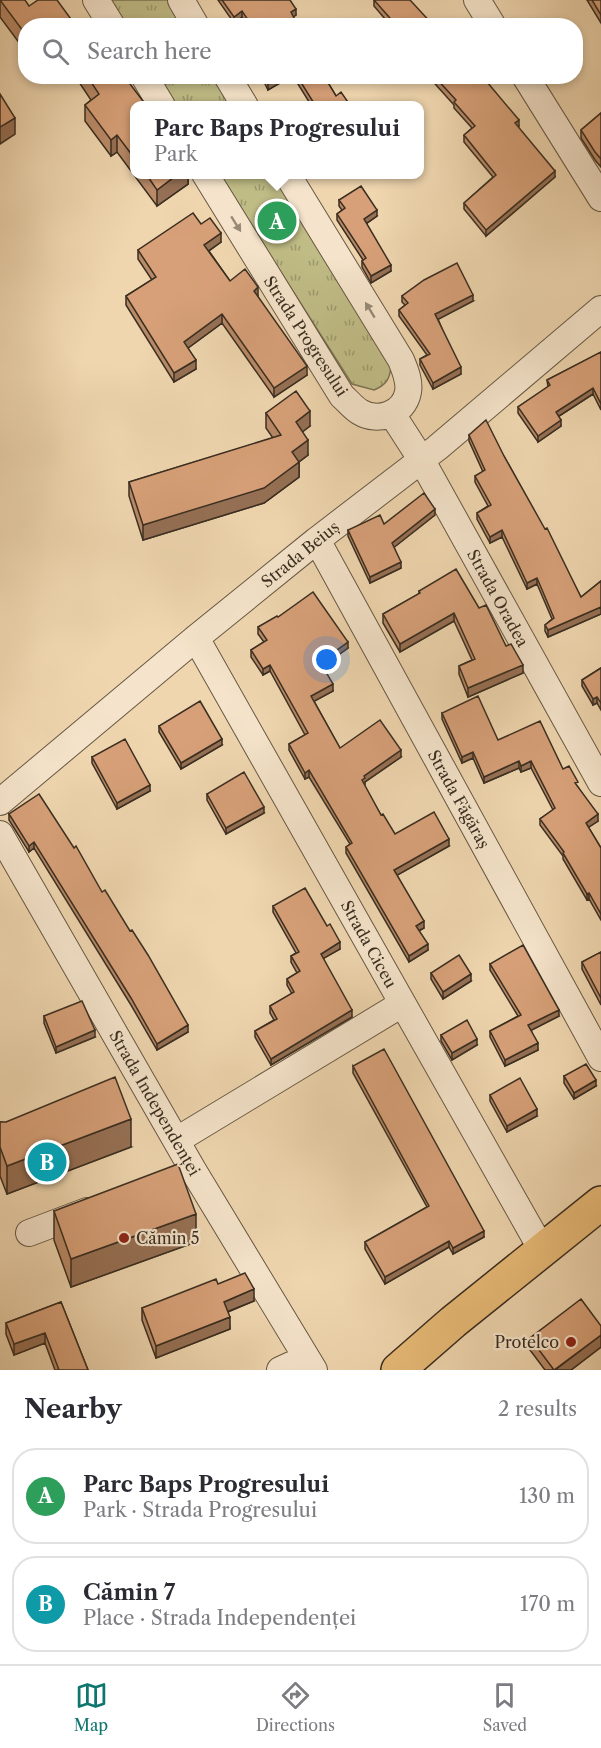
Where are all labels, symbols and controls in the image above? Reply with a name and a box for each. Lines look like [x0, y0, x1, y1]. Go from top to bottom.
search box [18, 18, 583, 84]
icon: search [39, 35, 72, 68]
text: Search here [87, 38, 212, 65]
popup [130, 101, 424, 179]
text: Parc Baps Progresului [154, 115, 400, 142]
text: Park [154, 142, 197, 166]
pin: A [258, 198, 296, 244]
one-way arrow [230, 216, 241, 232]
street label: Strada Progresului [260, 272, 353, 400]
one-way arrow [365, 302, 376, 318]
street label: Strada Beiuș [257, 516, 343, 591]
street label: Strada Oradea [463, 546, 533, 651]
your location [312, 645, 341, 674]
street label: Strada Făgăraș [424, 746, 494, 852]
street label: Strada Ciceu [337, 897, 401, 991]
street label: Strada Independenței [105, 1027, 205, 1179]
pin: B [28, 1140, 66, 1184]
place label: Cămin 5 [136, 1228, 200, 1248]
marker: Cămin 5 [117, 1231, 131, 1245]
place label: Protelco [495, 1332, 559, 1352]
marker: Protelco [564, 1335, 578, 1349]
text: Nearby [24, 1393, 122, 1425]
text: 2 results [498, 1397, 577, 1421]
text: Parc Baps Progresului [83, 1471, 329, 1498]
text: A [38, 1484, 53, 1508]
text: 130 m [519, 1484, 575, 1508]
text: Park · Strada Progresului [83, 1498, 317, 1522]
text: Cămin 7 [83, 1579, 175, 1606]
text: B [38, 1592, 53, 1616]
text: 170 m [520, 1592, 575, 1616]
text: Place · Strada Independenței [83, 1606, 356, 1630]
tab: Map [74, 1679, 108, 1735]
tab: Directions [256, 1679, 335, 1735]
tab: Saved [483, 1679, 527, 1735]

